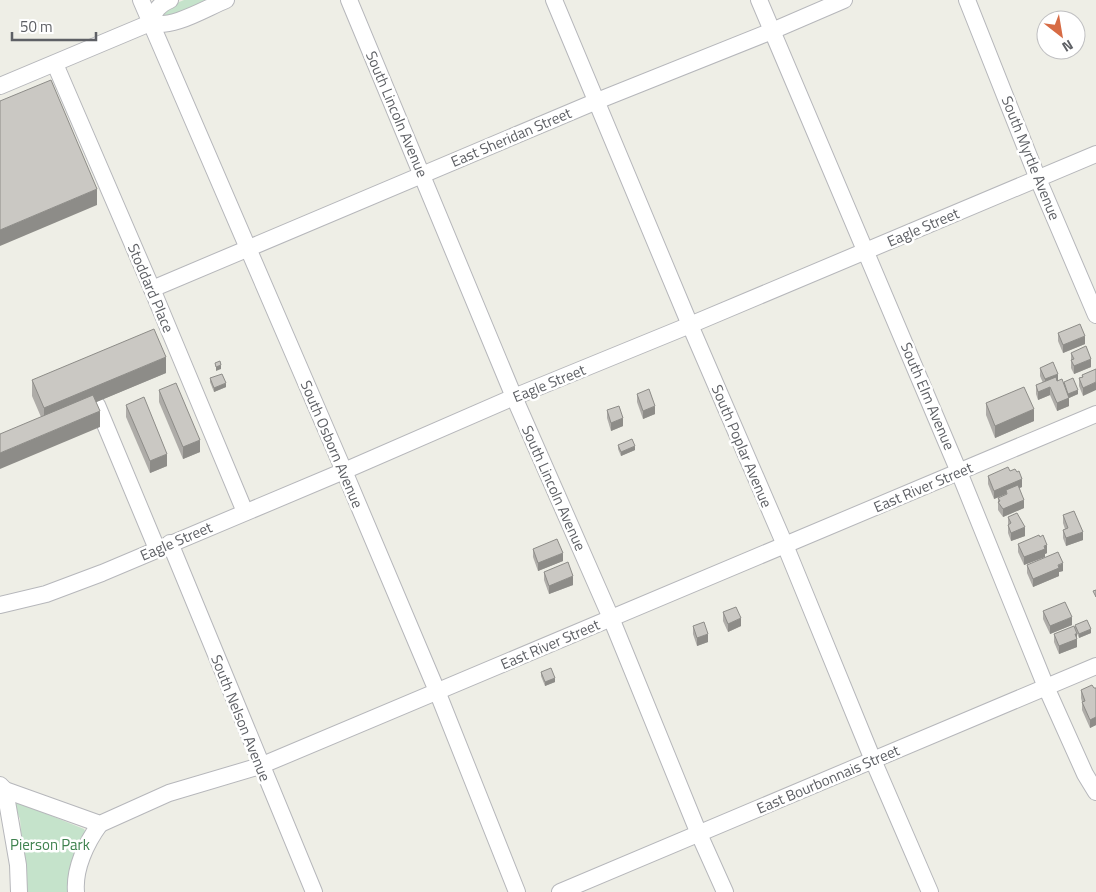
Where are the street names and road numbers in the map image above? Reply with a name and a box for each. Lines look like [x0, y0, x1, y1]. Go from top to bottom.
street label: South Lincoln Avenue [360, 47, 434, 181]
street label: South Myrtle Avenue [996, 92, 1066, 224]
street label: East Sheridan Street [447, 101, 576, 173]
street label: Eagle Street [883, 201, 963, 253]
street label: Stoddard Place [122, 240, 180, 336]
street label: South Elm Avenue [895, 339, 961, 453]
street label: Eagle Street [509, 358, 589, 408]
street label: South Osborn Avenue [295, 377, 369, 511]
street label: South Poplar Avenue [706, 381, 778, 511]
street label: South Lincoln Avenue [516, 422, 592, 554]
street label: East River Street [870, 455, 977, 518]
street label: Eagle Street [136, 515, 216, 567]
street label: East River Street [497, 612, 604, 675]
street label: South Nelson Avenue [205, 651, 277, 785]
street label: East Bourbonnais Street [753, 738, 904, 820]

